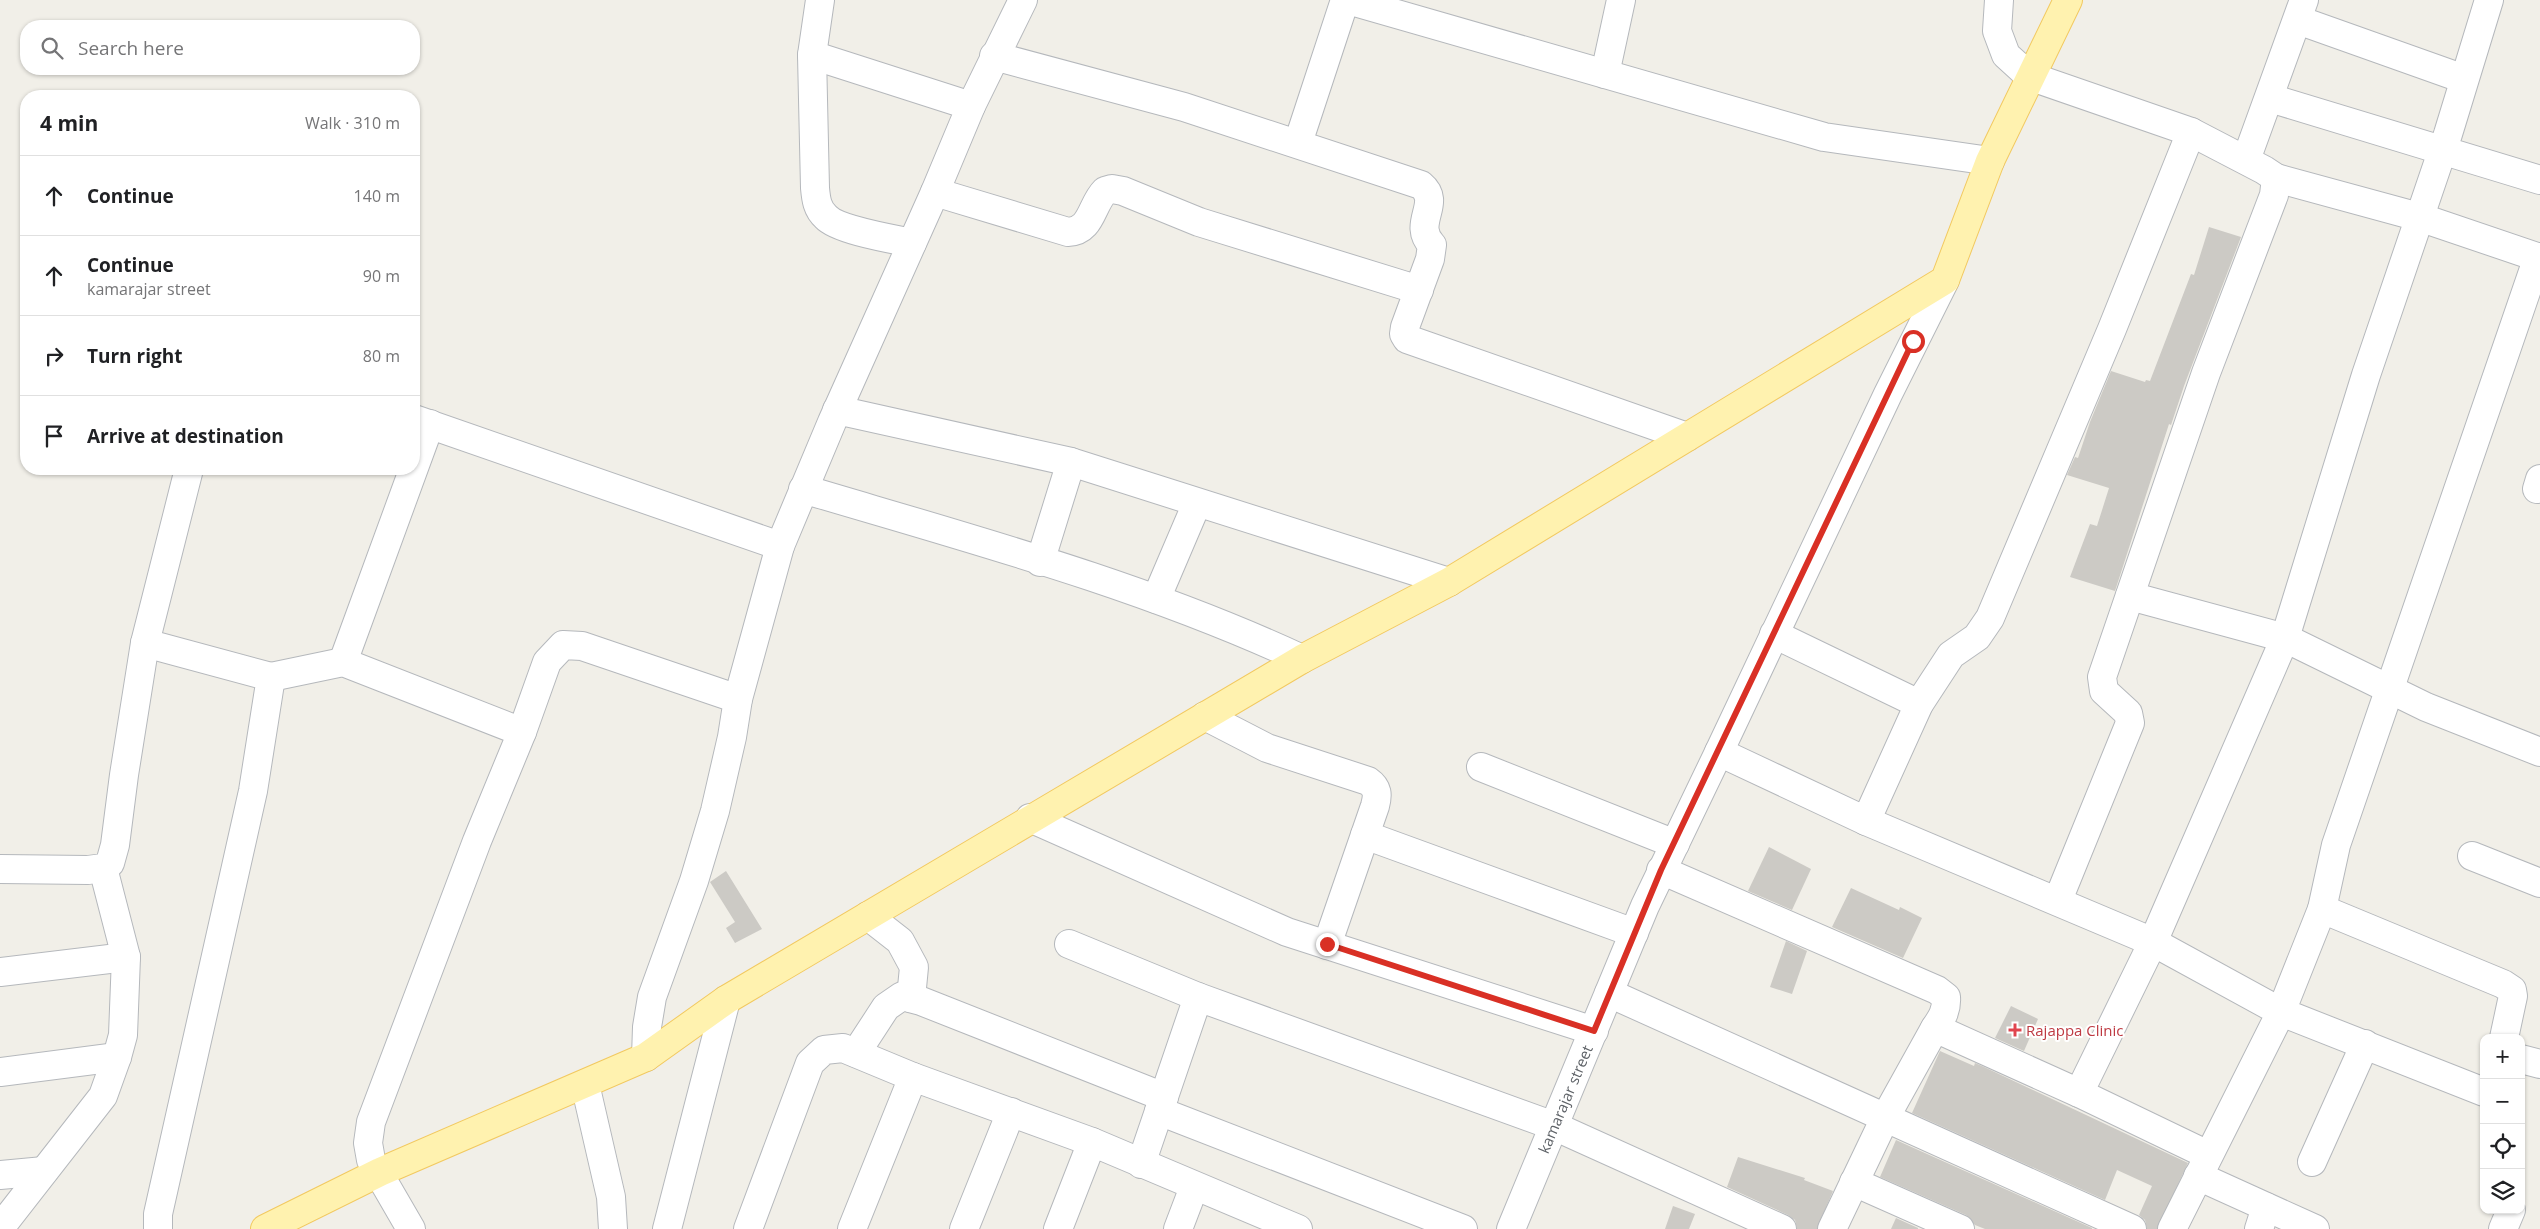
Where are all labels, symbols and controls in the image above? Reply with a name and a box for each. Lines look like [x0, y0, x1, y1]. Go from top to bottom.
search box [20, 20, 420, 75]
icon: search [38, 34, 66, 62]
text: Search here [78, 35, 184, 61]
text: 4 min [40, 109, 98, 137]
text: Walk · 310 m [305, 112, 400, 134]
icon: ahead [40, 182, 68, 210]
text: Continue [87, 183, 174, 209]
text: 140 m [354, 185, 400, 207]
text: Continue [87, 252, 174, 278]
icon: ahead [40, 262, 68, 290]
text: 90 m [363, 265, 400, 287]
text: kamarajar street [87, 278, 211, 300]
route start [1902, 330, 1925, 353]
icon: right [40, 342, 68, 370]
text: Turn right [87, 343, 182, 369]
text: 80 m [363, 345, 400, 367]
icon: arrive [40, 422, 68, 450]
text: Arrive at destination [87, 423, 284, 449]
route end [1316, 933, 1339, 956]
place label: Rajappa Clinic [2026, 1020, 2124, 1040]
marker: Rajappa Clinic [2008, 1023, 2022, 1037]
map controls [2480, 1034, 2525, 1214]
button: + [2480, 1034, 2525, 1079]
street label: kamarajar street [1533, 1042, 1597, 1156]
button: − [2480, 1079, 2525, 1124]
button: locate [2480, 1124, 2525, 1169]
button: layers [2480, 1169, 2525, 1214]

